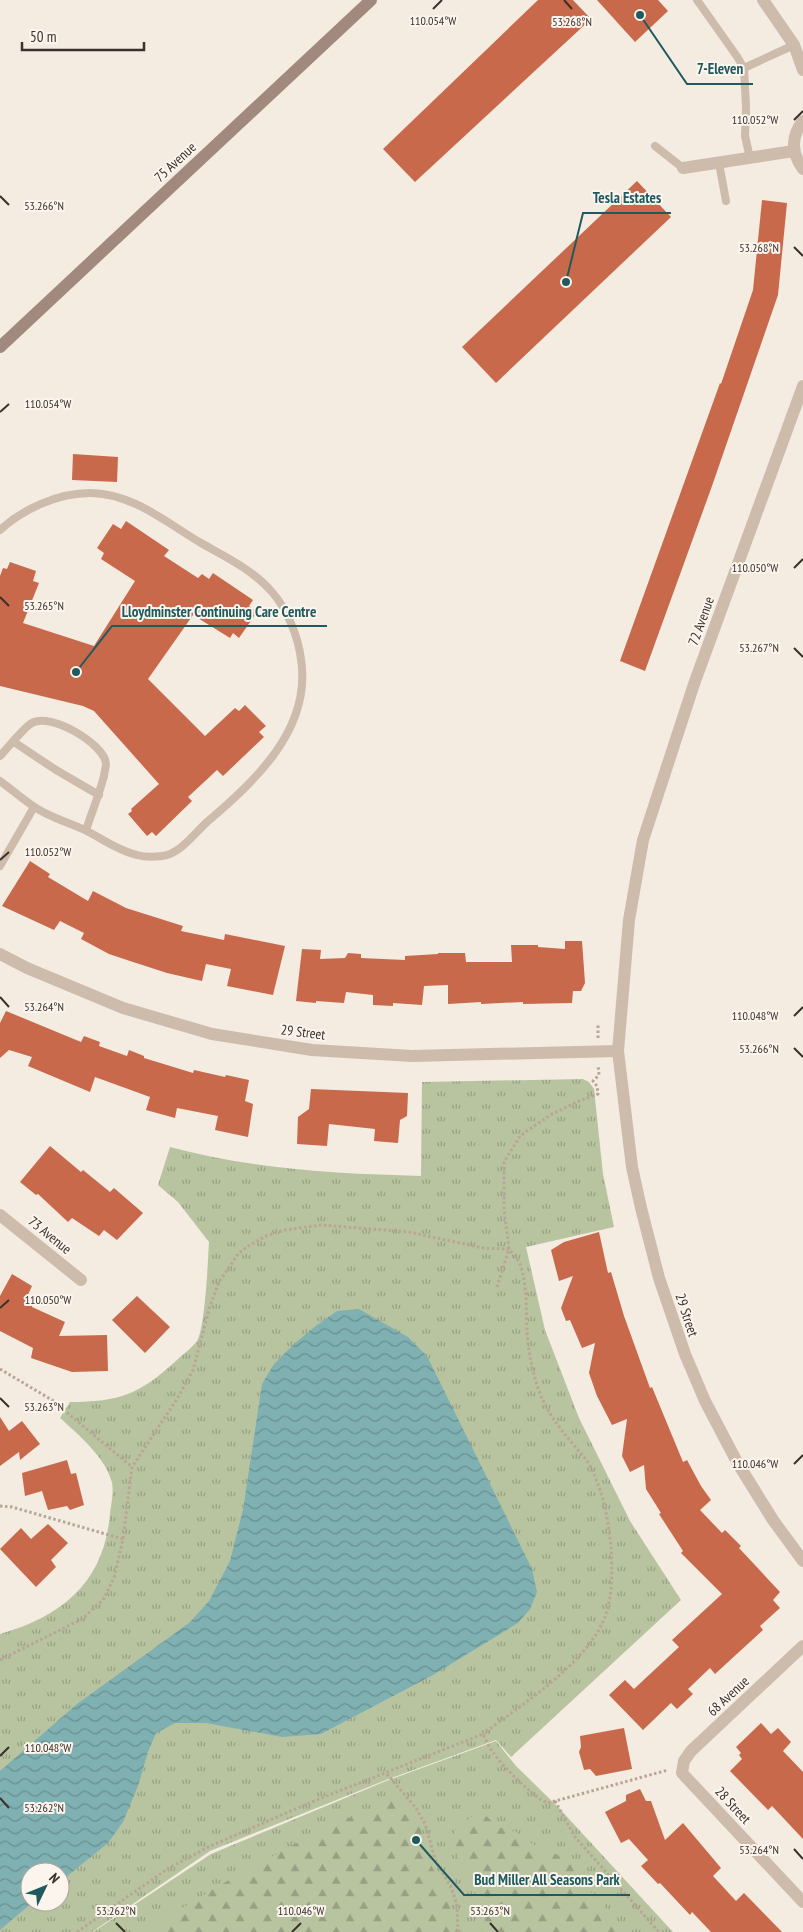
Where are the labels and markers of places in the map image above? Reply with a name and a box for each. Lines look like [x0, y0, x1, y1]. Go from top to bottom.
callout: 7-Eleven [687, 54, 753, 84]
callout: Tesla Estates [583, 183, 671, 213]
callout: Lloydminster Continuing Care Centre [112, 596, 327, 626]
callout: Bud Miller All Seasons Park [464, 1865, 630, 1895]

